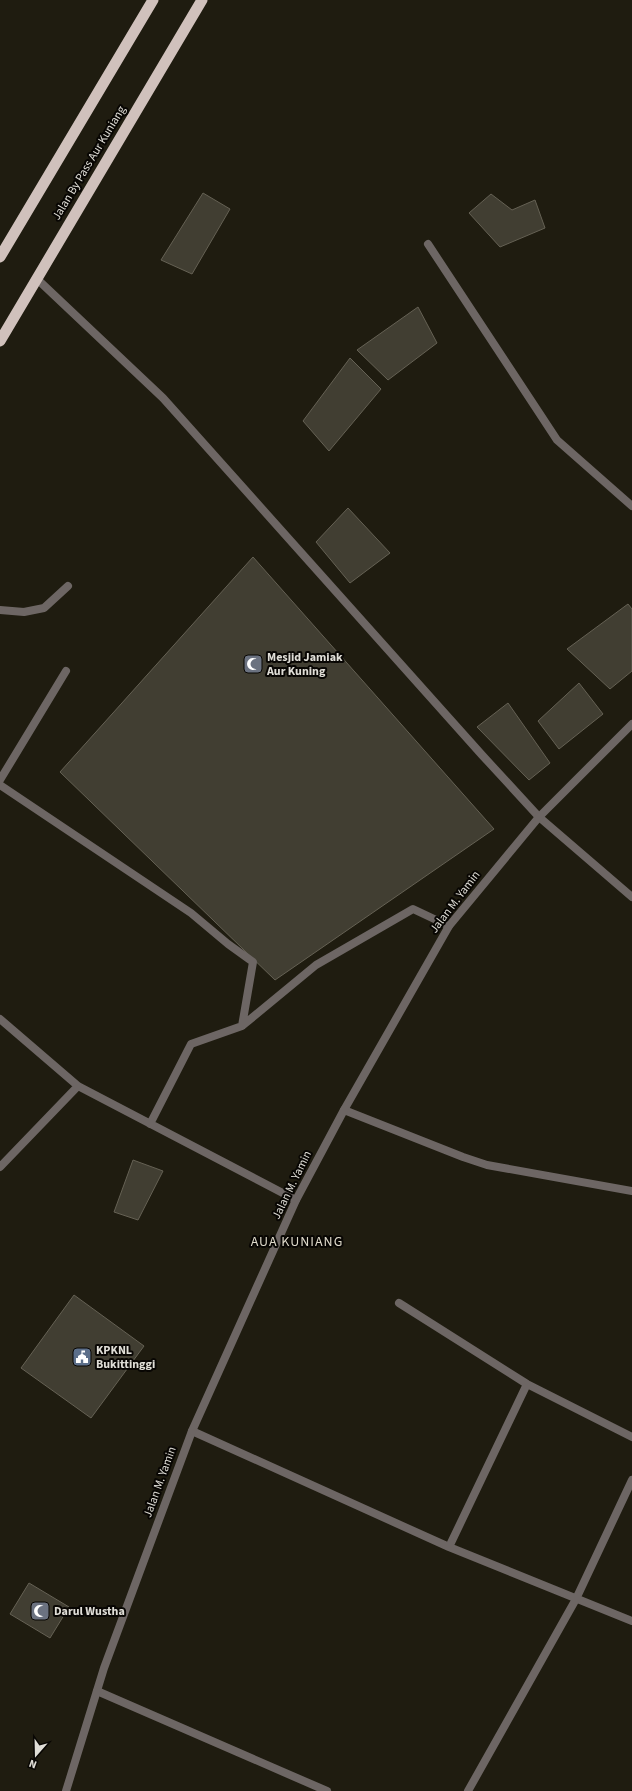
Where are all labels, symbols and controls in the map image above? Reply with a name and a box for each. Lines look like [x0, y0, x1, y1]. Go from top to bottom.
street label: Jalan By Pass Aur Kuniang [48, 103, 130, 223]
place label: Mesjid Jamiak Aur Kuning [266, 649, 343, 680]
mosque icon: Mesjid Jamiak Aur Kuning [242, 653, 264, 675]
street label: Jalan M. Yamin [426, 867, 484, 937]
street label: Jalan M. Yamin [268, 1148, 316, 1222]
district label: AUA KUNIANG [251, 1232, 343, 1252]
place label: KPKNL Bukittinggi [96, 1342, 155, 1373]
public building icon: KPKNL Bukittinggi [71, 1346, 93, 1368]
street label: Jalan M. Yamin [139, 1444, 181, 1520]
mosque icon: Darul Wustha [29, 1600, 51, 1622]
place label: Darul Wustha [54, 1603, 125, 1620]
north arrow [16, 1735, 56, 1775]
text: N [27, 1756, 39, 1772]

